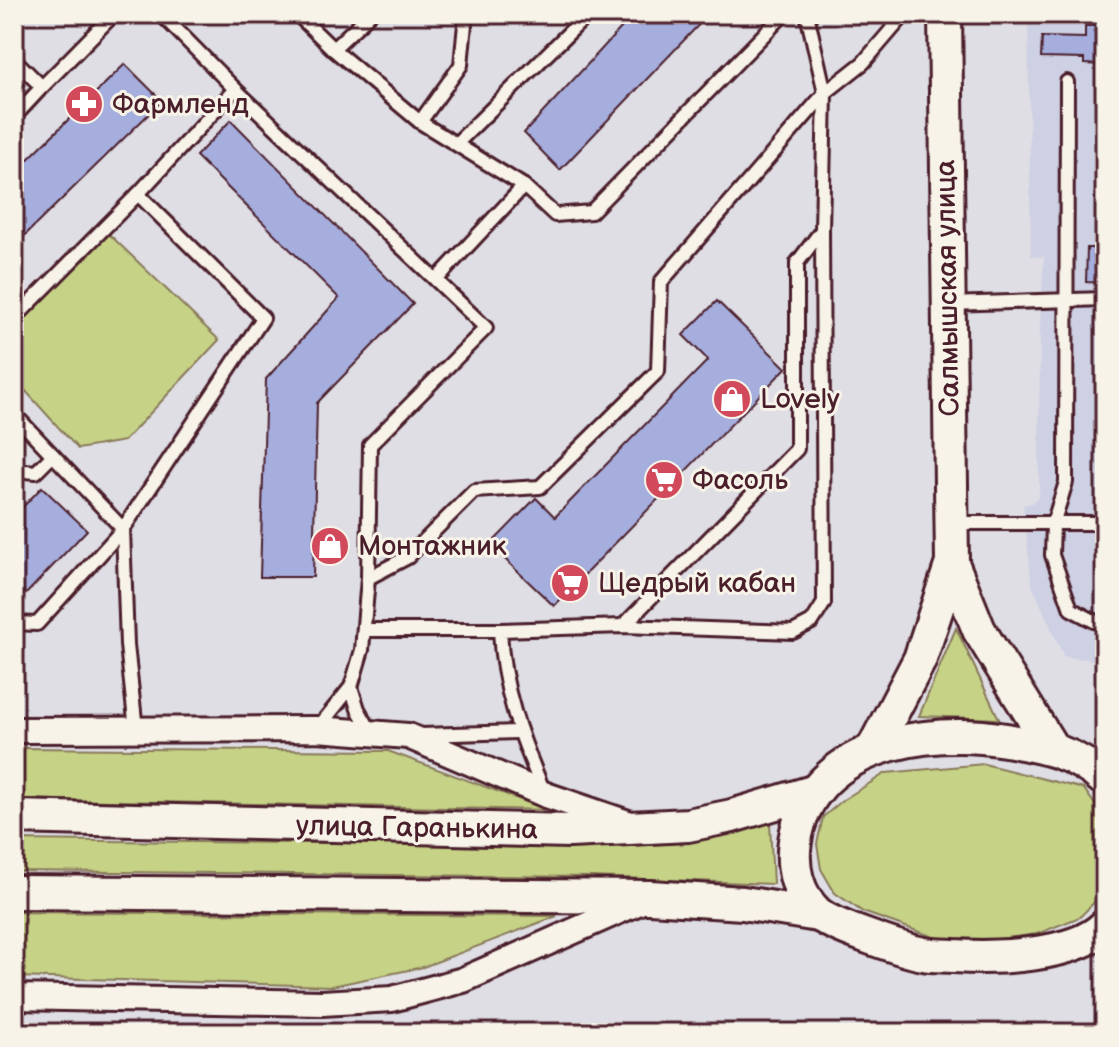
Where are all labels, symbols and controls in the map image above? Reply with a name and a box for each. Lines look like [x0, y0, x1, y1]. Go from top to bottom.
pharmacy icon: Фармленд [63, 83, 105, 125]
place label: Фармленд [112, 88, 249, 121]
street label: Салмышская улица [929, 159, 967, 417]
shop icon: Lovely [711, 378, 753, 420]
place label: Lovely [760, 383, 840, 416]
supermarket icon: Фасоль [643, 459, 685, 501]
place label: Фасоль [692, 464, 788, 497]
shop icon: Монтажник [309, 525, 351, 567]
place label: Монтажник [358, 530, 507, 563]
supermarket icon: Щедрый кабан [549, 562, 591, 604]
place label: Щедрый кабан [598, 567, 796, 600]
street label: улица Гаранькина [296, 809, 539, 847]

